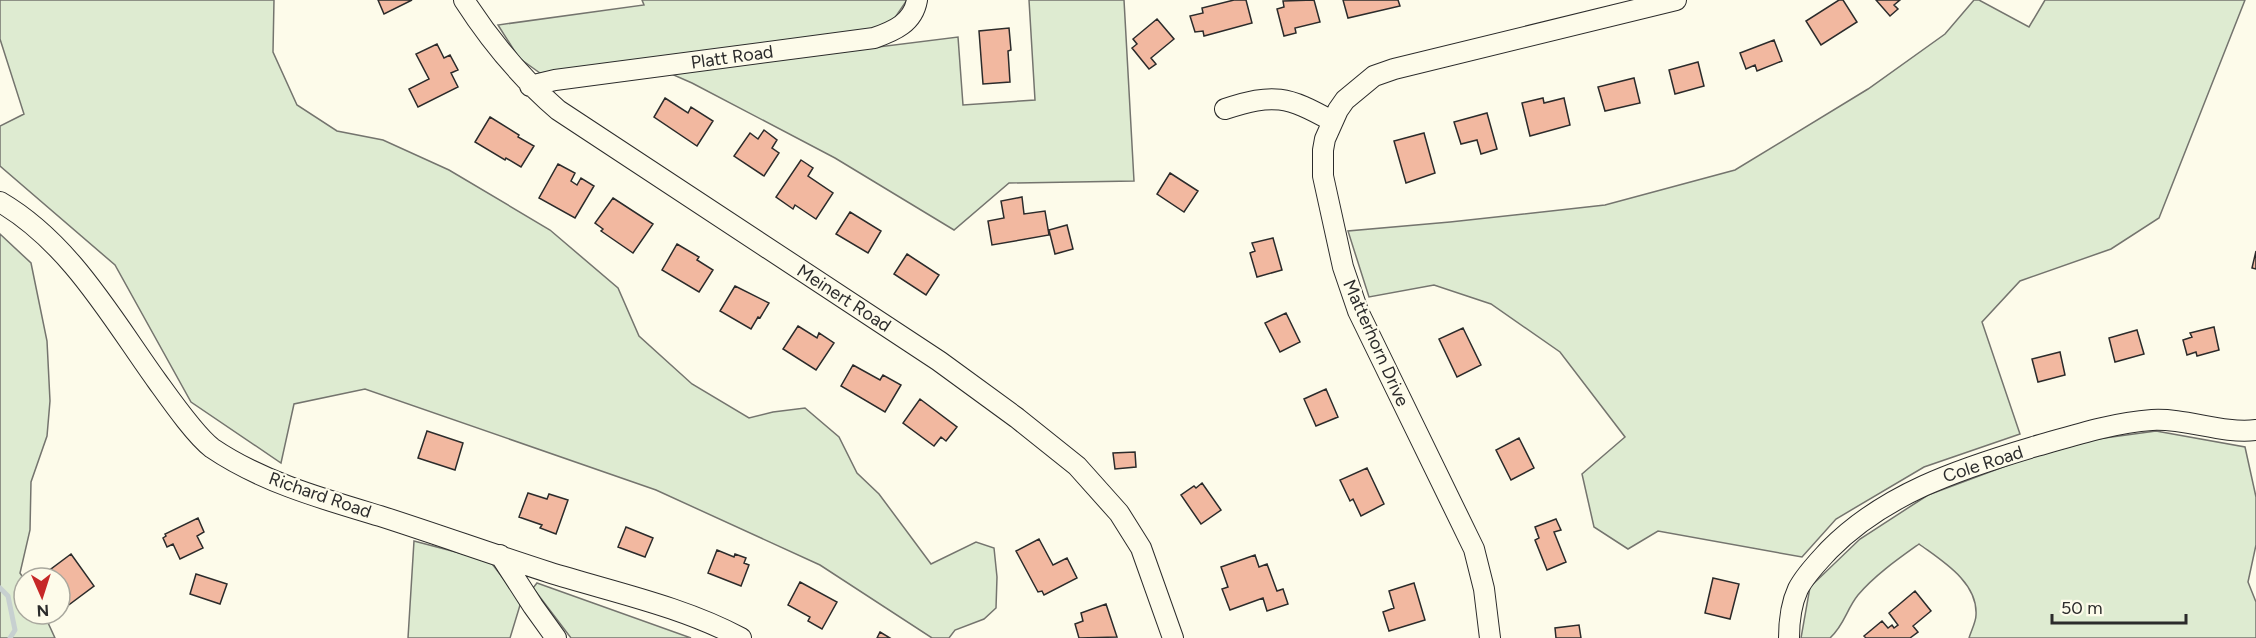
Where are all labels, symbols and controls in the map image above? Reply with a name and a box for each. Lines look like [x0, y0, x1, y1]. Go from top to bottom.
street label: Platt Road [689, 40, 775, 74]
street label: Meinert Road [793, 259, 895, 337]
street label: Matterhorn Drive [1338, 276, 1414, 410]
street label: Cole Road [1940, 441, 2026, 487]
street label: Richard Road [266, 467, 374, 523]
north arrow [12, 566, 72, 626]
scale bar [2052, 587, 2186, 625]
text: 50 m [2061, 597, 2103, 619]
text: N [36, 601, 49, 620]

